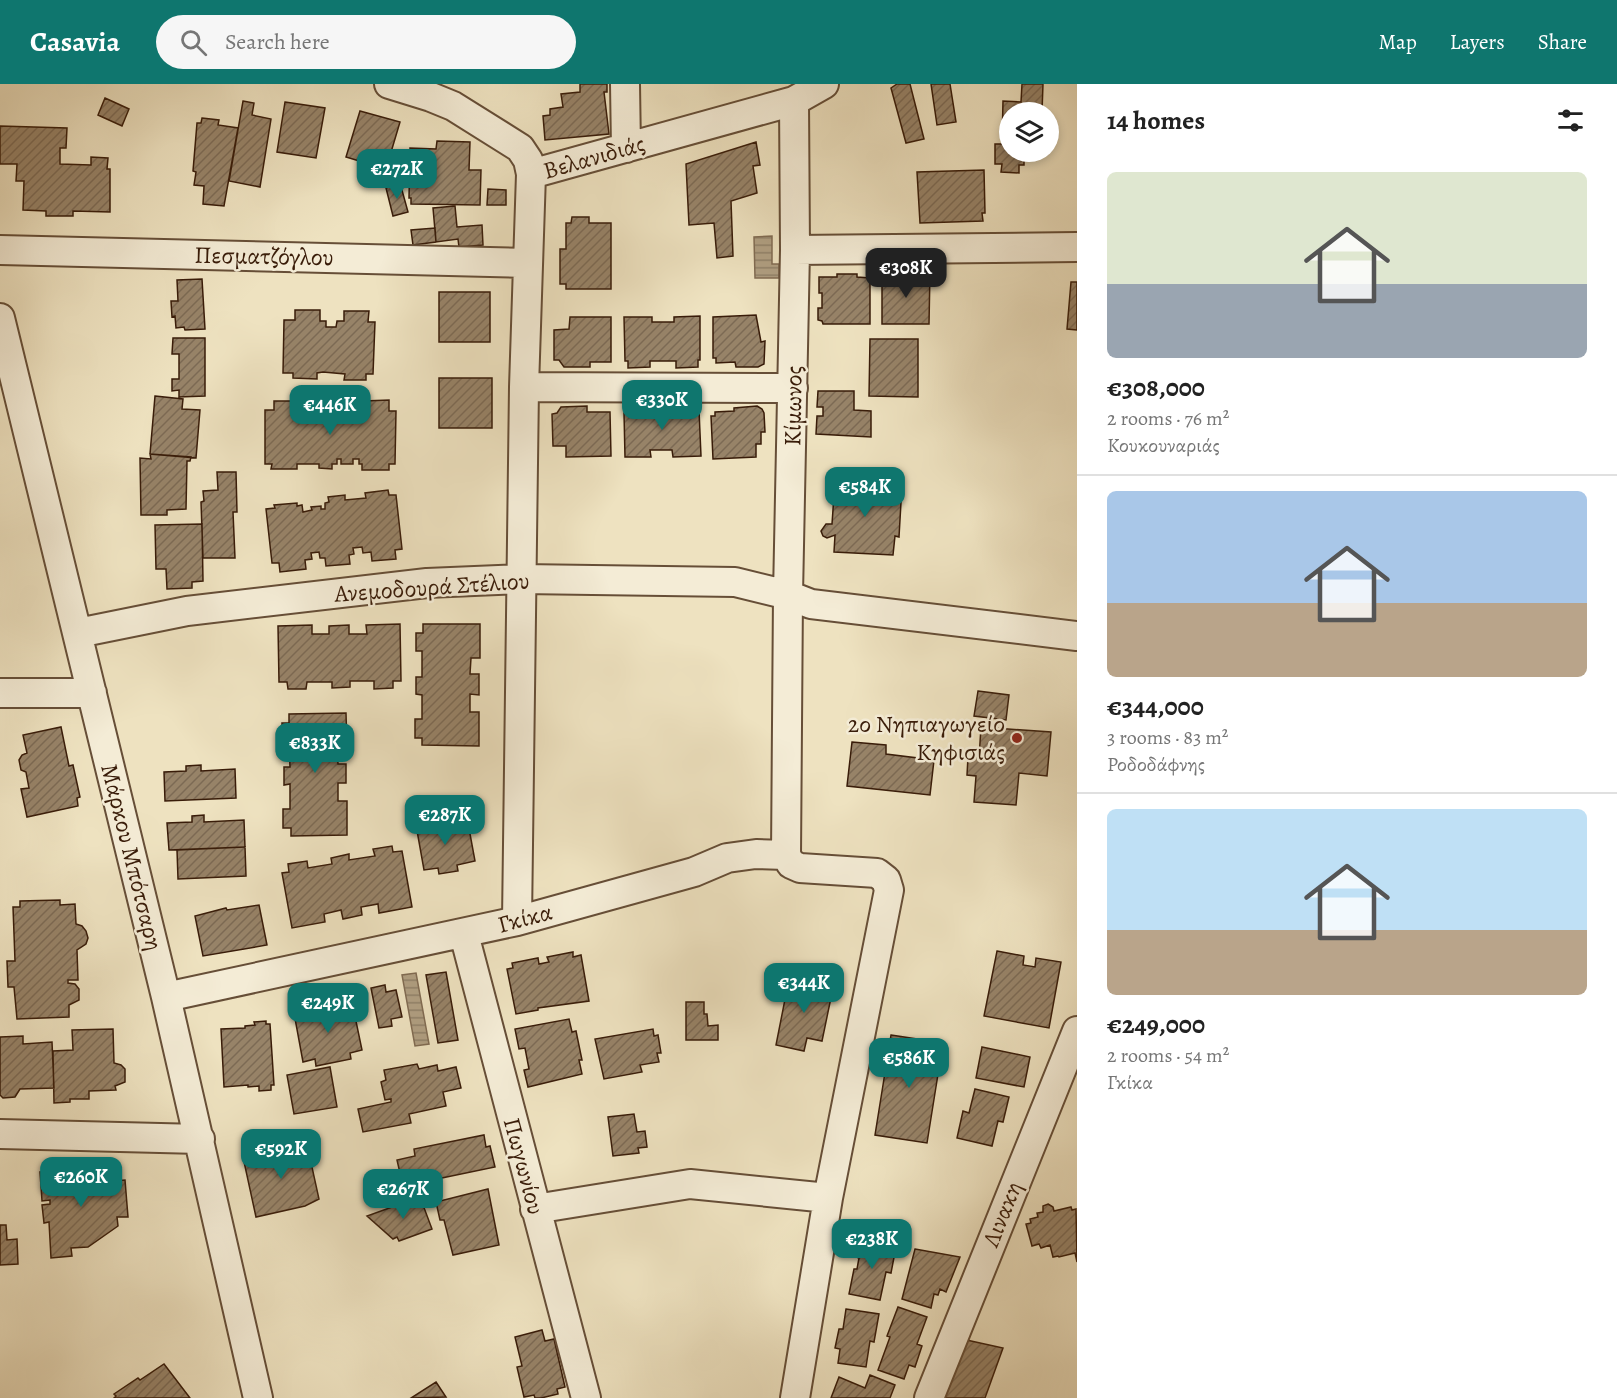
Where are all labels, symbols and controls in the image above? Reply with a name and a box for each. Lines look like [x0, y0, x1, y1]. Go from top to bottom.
search box [156, 15, 576, 69]
text: Casavia [30, 23, 120, 61]
icon: search [177, 26, 210, 59]
text: Search here [225, 27, 330, 57]
text: Map [1378, 28, 1417, 56]
text: Layers [1450, 28, 1505, 56]
text: Share [1538, 28, 1587, 56]
map controls [999, 102, 1059, 162]
button: layers [999, 102, 1059, 162]
text: 14 homes [1107, 103, 1205, 138]
icon: filters [1554, 104, 1587, 137]
street label: Βελανιδιάς [539, 127, 649, 187]
pin: €272K [355, 149, 439, 200]
text: €272K [371, 155, 423, 182]
icon: home [1293, 211, 1401, 319]
street label: Πεσματζόγλου [194, 239, 334, 273]
pin: €308K [864, 248, 948, 299]
text: €308K [880, 254, 932, 281]
street label: Κίμωνος [776, 365, 810, 447]
text: €308,000 [1107, 370, 1205, 405]
pin: €330K [620, 380, 704, 431]
pin: €446K [288, 385, 372, 436]
text: €330K [636, 386, 688, 413]
text: €446K [304, 391, 356, 418]
text: 2 rooms · 76 m² [1107, 405, 1229, 432]
text: Κουκουναριάς [1107, 432, 1220, 459]
pin: €584K [823, 467, 907, 518]
text: €584K [839, 473, 891, 500]
icon: home [1293, 530, 1401, 638]
street label: Ανεμοδουρά Στέλιου [332, 564, 531, 610]
text: €344,000 [1107, 689, 1204, 724]
place label: 2ο Νηπιαγωγείο Κηφισιάς [848, 708, 1005, 768]
pin: €833K [273, 723, 357, 774]
text: 3 rooms · 83 m² [1107, 724, 1228, 751]
text: €833K [289, 729, 341, 756]
marker: 2ο Νηπιαγωγείο Κηφισιάς [1010, 731, 1024, 745]
text: Ροδοδάφνης [1107, 751, 1205, 778]
street label: Μάρκου Μπότσαρη [93, 760, 171, 954]
pin: €287K [403, 795, 487, 846]
text: €287K [419, 801, 471, 828]
icon: home [1293, 848, 1401, 956]
street label: Γκίκα [494, 895, 556, 941]
pin: €344K [762, 963, 846, 1014]
text: €344K [778, 969, 830, 996]
pin: €249K [286, 983, 370, 1034]
text: €249K [302, 989, 354, 1016]
text: €249,000 [1107, 1007, 1205, 1042]
pin: €586K [867, 1038, 951, 1089]
text: 2 rooms · 54 m² [1107, 1042, 1229, 1069]
text: €586K [883, 1044, 935, 1071]
text: Γκίκα [1107, 1069, 1153, 1096]
street label: Πωγωνίου [496, 1114, 552, 1218]
pin: €592K [239, 1129, 323, 1180]
text: €592K [255, 1135, 307, 1162]
pin: €260K [39, 1157, 123, 1208]
text: €260K [54, 1163, 108, 1190]
pin: €267K [361, 1169, 445, 1220]
text: €267K [377, 1175, 429, 1202]
street label: Λινακη [974, 1176, 1030, 1252]
pin: €238K [830, 1219, 914, 1270]
text: €238K [846, 1225, 898, 1252]

